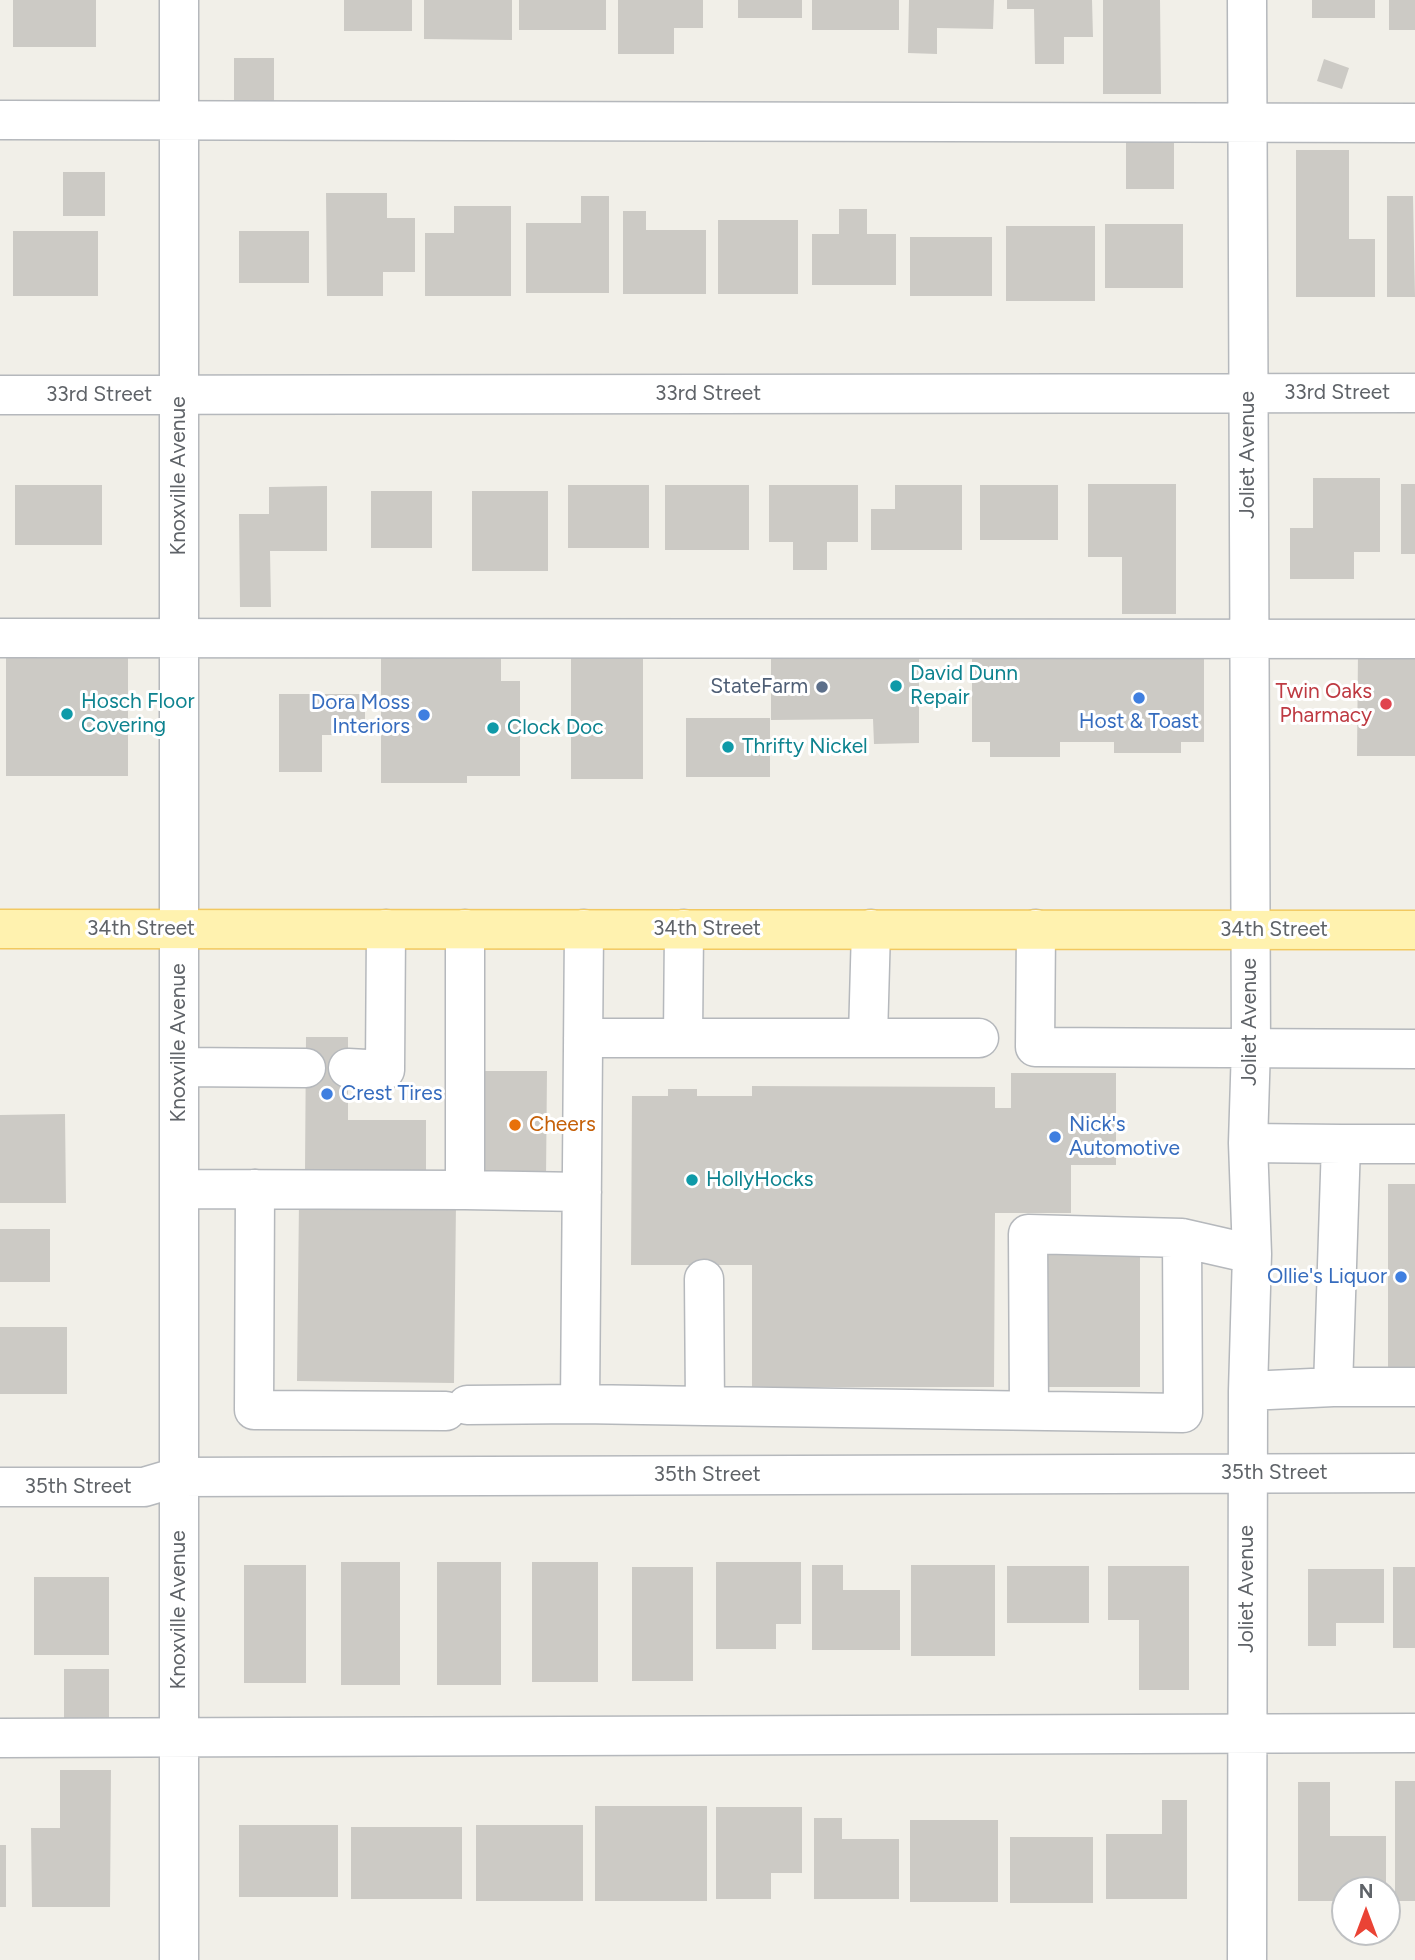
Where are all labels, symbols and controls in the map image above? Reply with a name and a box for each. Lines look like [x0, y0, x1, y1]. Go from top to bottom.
street label: 33rd Street [1284, 380, 1390, 406]
street label: 33rd Street [655, 381, 761, 407]
street label: 33rd Street [46, 382, 152, 408]
street label: Joliet Avenue [1235, 391, 1261, 519]
street label: Knoxville Avenue [166, 396, 192, 556]
place label: David Dunn Repair [910, 661, 1018, 711]
place label: StateFarm [710, 674, 808, 700]
marker: David Dunn Repair [888, 678, 904, 694]
marker: StateFarm [814, 679, 830, 695]
place label: Twin Oaks Pharmacy [1275, 679, 1372, 729]
place label: Hosch Floor Covering [81, 689, 194, 739]
place label: Dora Moss Interiors [311, 690, 410, 740]
marker: Host & Toast [1131, 690, 1147, 706]
marker: Twin Oaks Pharmacy [1378, 696, 1394, 712]
marker: Hosch Floor Covering [59, 706, 75, 722]
marker: Dora Moss Interiors [416, 707, 432, 723]
place label: Host & Toast [1079, 709, 1199, 735]
place label: Clock Doc [507, 715, 604, 741]
marker: Clock Doc [485, 720, 501, 736]
place label: Thrifty Nickel [742, 734, 868, 760]
marker: Thrifty Nickel [720, 739, 736, 755]
street label: 34th Street [87, 916, 195, 942]
street label: 34th Street [653, 916, 761, 942]
street label: 34th Street [1220, 917, 1328, 943]
street label: Joliet Avenue [1237, 958, 1263, 1086]
street label: Knoxville Avenue [166, 963, 192, 1123]
place label: Crest Tires [341, 1081, 442, 1107]
marker: Crest Tires [319, 1086, 335, 1102]
place label: Cheers [529, 1112, 596, 1138]
place label: Nick's Automotive [1069, 1112, 1180, 1162]
marker: Cheers [507, 1117, 523, 1133]
marker: Nick's Automotive [1047, 1129, 1063, 1145]
place label: HollyHocks [706, 1167, 814, 1193]
marker: HollyHocks [684, 1172, 700, 1188]
place label: Ollie's Liquor [1267, 1264, 1387, 1290]
marker: Ollie's Liquor [1393, 1269, 1409, 1285]
street label: 35th Street [1220, 1460, 1328, 1486]
street label: 35th Street [653, 1462, 761, 1488]
street label: 35th Street [24, 1474, 132, 1500]
street label: Joliet Avenue [1234, 1525, 1260, 1653]
street label: Knoxville Avenue [166, 1530, 192, 1690]
north arrow [1331, 1876, 1401, 1946]
text: N [1359, 1880, 1373, 1903]

